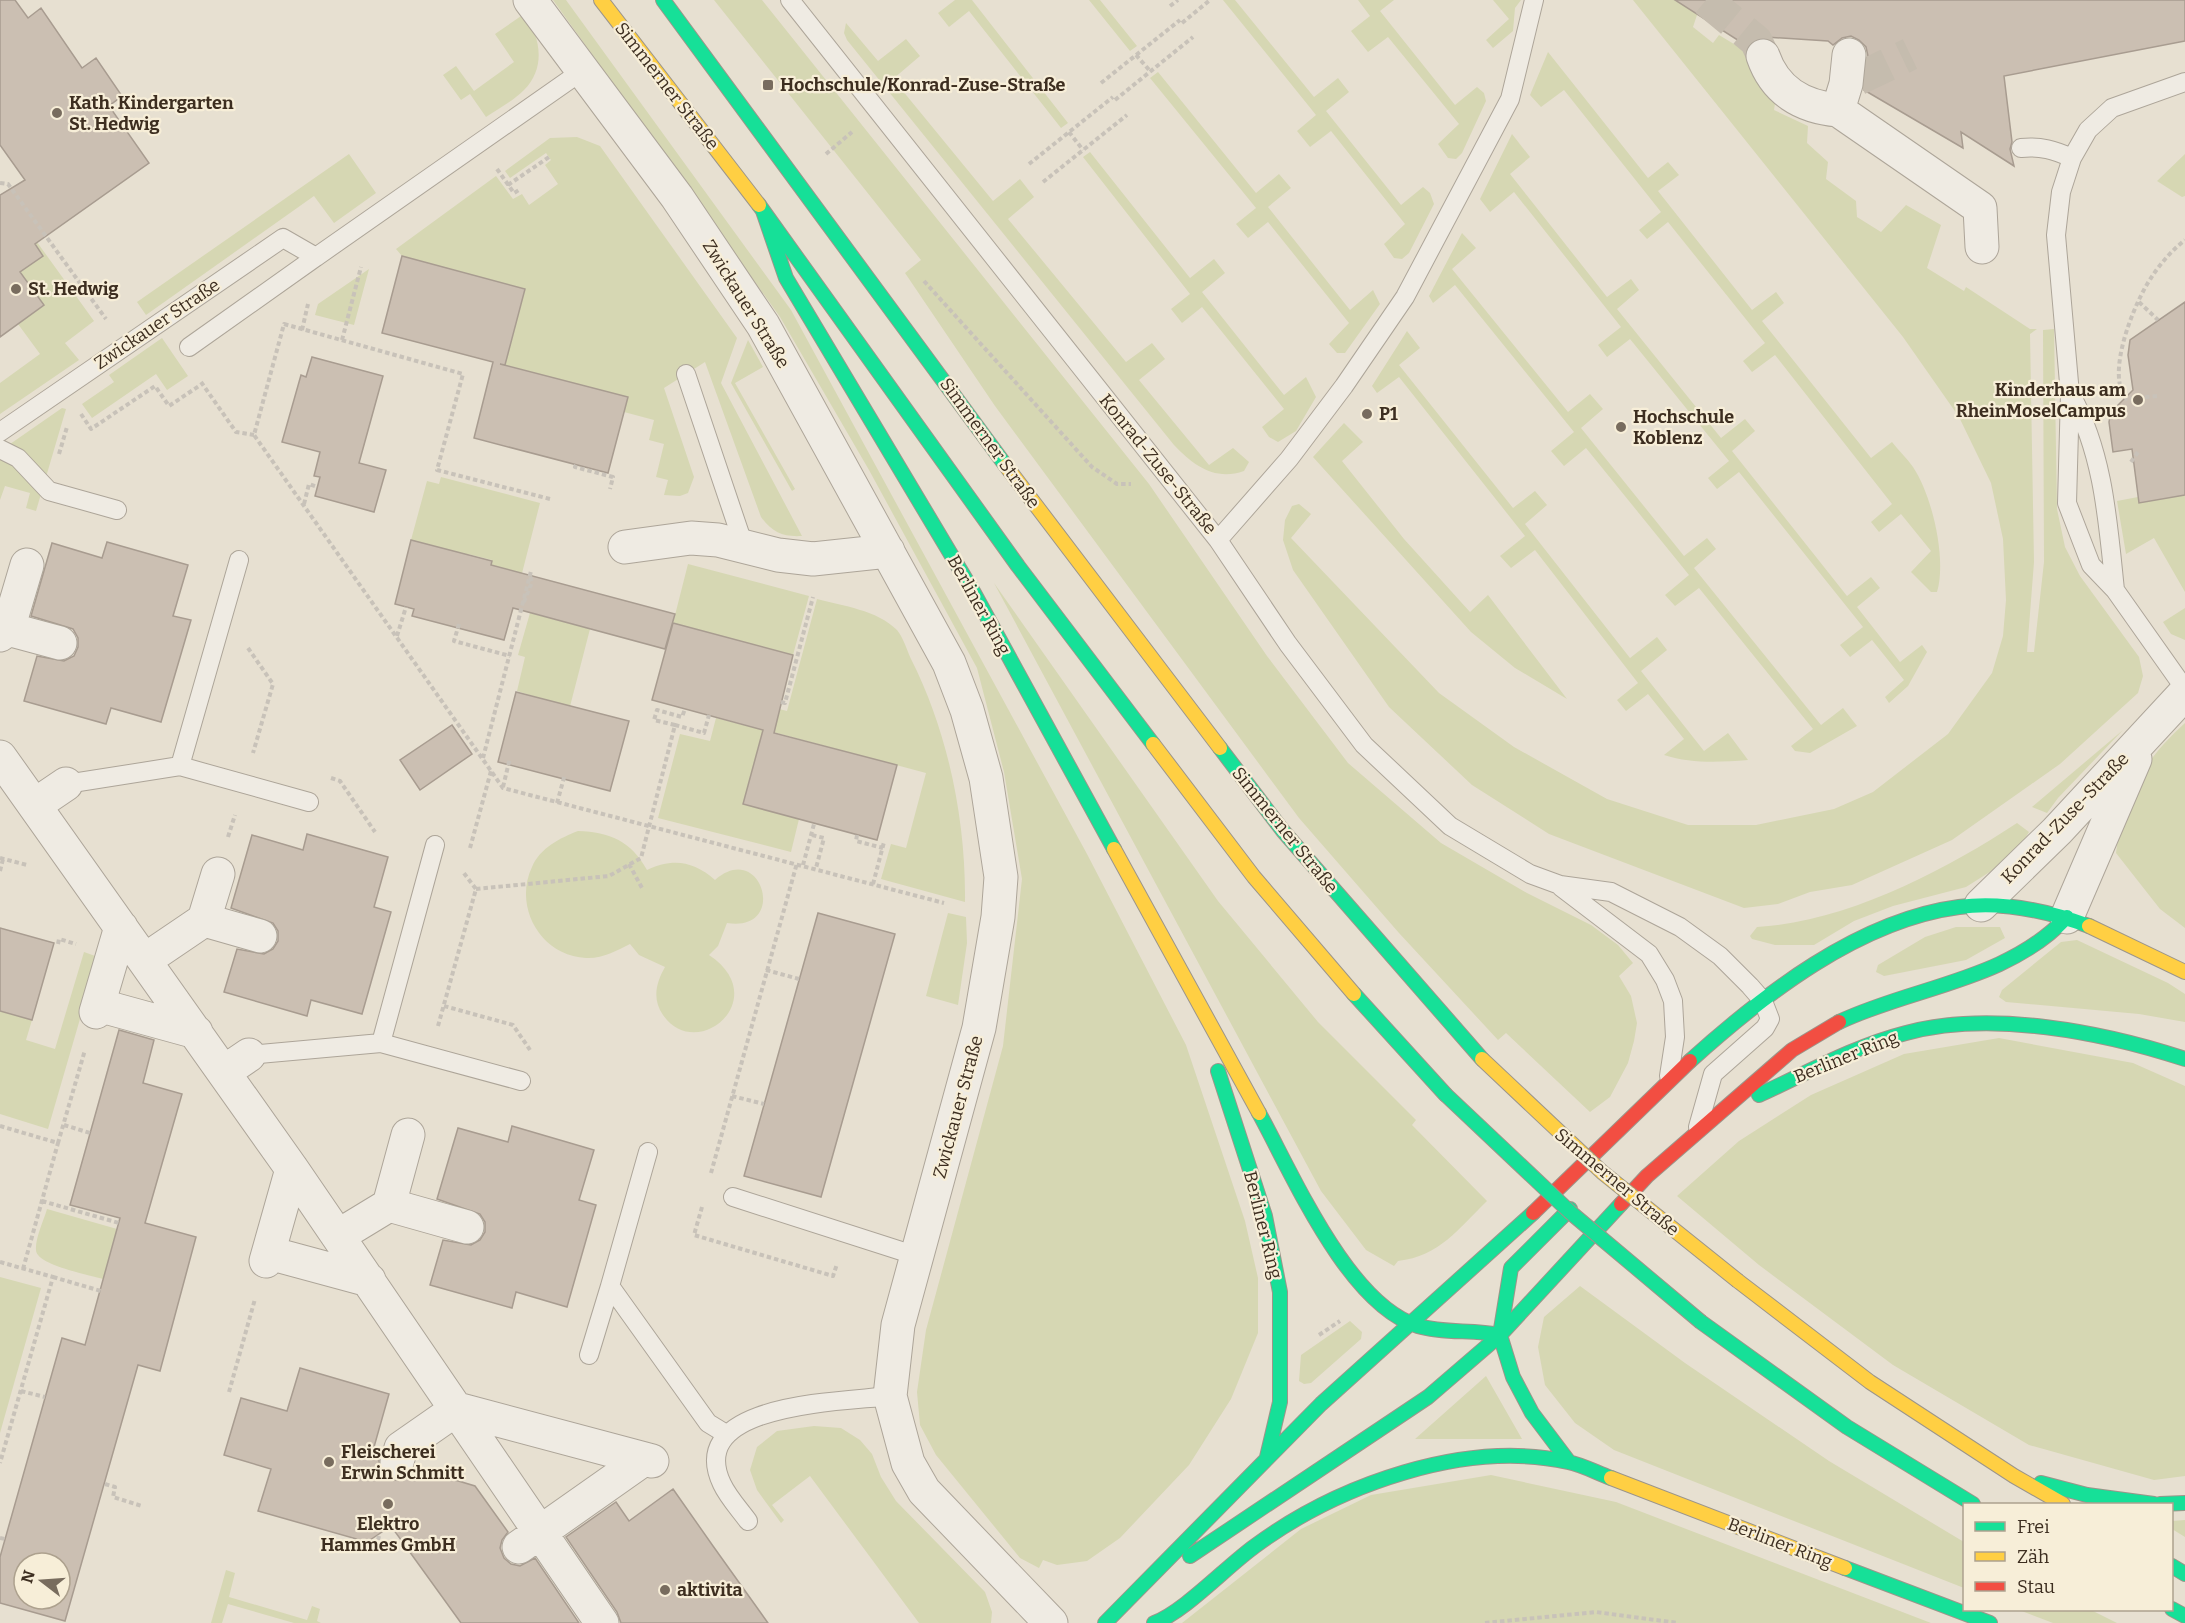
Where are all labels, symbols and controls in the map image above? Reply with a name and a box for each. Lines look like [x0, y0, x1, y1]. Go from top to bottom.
street label: Simmerner Straße [610, 18, 724, 154]
place label: Hochschule/Konrad-Zuse-Straße [780, 74, 1066, 96]
marker: Hochschule/Konrad-Zuse-Straße [761, 78, 775, 92]
place label: Kath. Kindergarten St. Hedwig [69, 92, 234, 135]
marker: Kath. Kindergarten St. Hedwig [50, 106, 64, 120]
street label: Zwickauer Straße [698, 236, 794, 372]
street label: Zwickauer Straße [90, 274, 224, 374]
place label: St. Hedwig [28, 278, 119, 300]
marker: St. Hedwig [9, 282, 23, 296]
street label: Simmerner Straße [935, 373, 1045, 513]
place label: Kinderhaus am RheinMoselCampus [1956, 379, 2126, 422]
street label: Konrad-Zuse-Straße [1095, 389, 1221, 539]
marker: Kinderhaus am RheinMoselCampus [2131, 393, 2145, 407]
place label: P1 [1379, 403, 1398, 425]
place label: Hochschule Koblenz [1633, 406, 1734, 449]
marker: P1 [1360, 407, 1374, 421]
marker: Hochschule Koblenz [1614, 420, 1628, 434]
street label: Berliner Ring [943, 551, 1015, 659]
street label: Konrad-Zuse-Straße [1997, 748, 2133, 888]
street label: Simmerner Straße [1227, 762, 1343, 898]
street label: Berliner Ring [1791, 1026, 1901, 1088]
street label: Zwickauer Straße [928, 1033, 988, 1181]
street label: Simmerner Straße [1550, 1123, 1684, 1241]
street label: Berliner Ring [1239, 1169, 1287, 1281]
place label: Fleischerei Erwin Schmitt [341, 1441, 464, 1484]
marker: Fleischerei Erwin Schmitt [322, 1455, 336, 1469]
marker: Elektro Hammes GmbH [381, 1497, 395, 1511]
legend [1963, 1503, 2173, 1611]
place label: Elektro Hammes GmbH [320, 1513, 456, 1556]
street label: Berliner Ring [1724, 1513, 1836, 1573]
text: Frei [2017, 1516, 2050, 1538]
text: Zäh [2017, 1546, 2049, 1568]
north arrow [12, 1551, 72, 1611]
text: N [17, 1568, 39, 1585]
text: Stau [2017, 1576, 2055, 1598]
place label: aktivita [677, 1579, 743, 1601]
marker: aktivita [658, 1583, 672, 1597]

